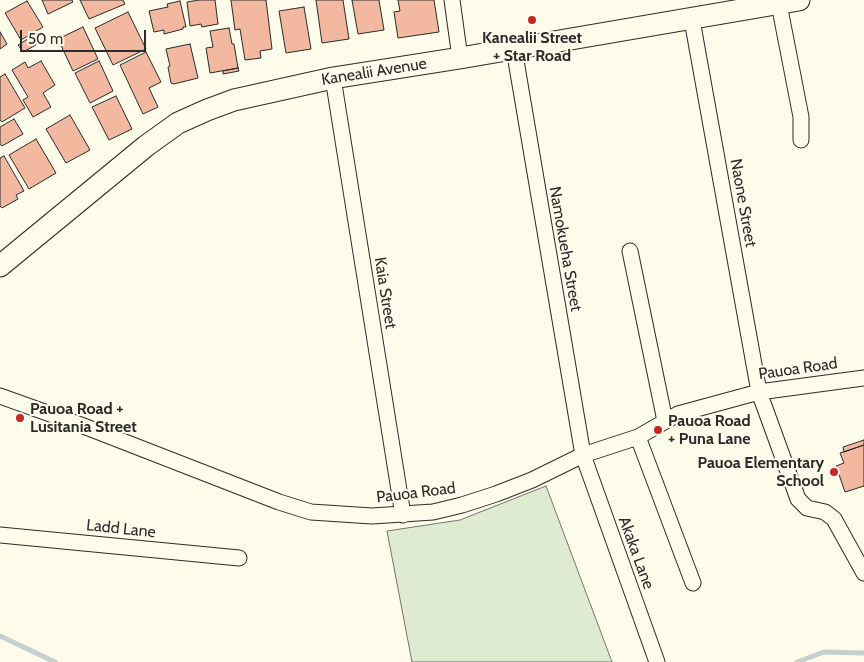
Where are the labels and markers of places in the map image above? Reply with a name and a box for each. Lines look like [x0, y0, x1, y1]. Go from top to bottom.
marker: Kanealii Street + Star Road [526, 14, 538, 26]
place label: Kanealii Street + Star Road [482, 28, 582, 66]
place label: Pauoa Road + Lusitania Street [30, 399, 137, 437]
place label: Pauoa Road + Puna Lane [668, 411, 751, 449]
marker: Pauoa Road + Lusitania Street [14, 412, 26, 424]
marker: Pauoa Road + Puna Lane [652, 424, 664, 436]
place label: Pauoa Elementary School [698, 453, 824, 491]
marker: Pauoa Elementary School [828, 466, 840, 478]

